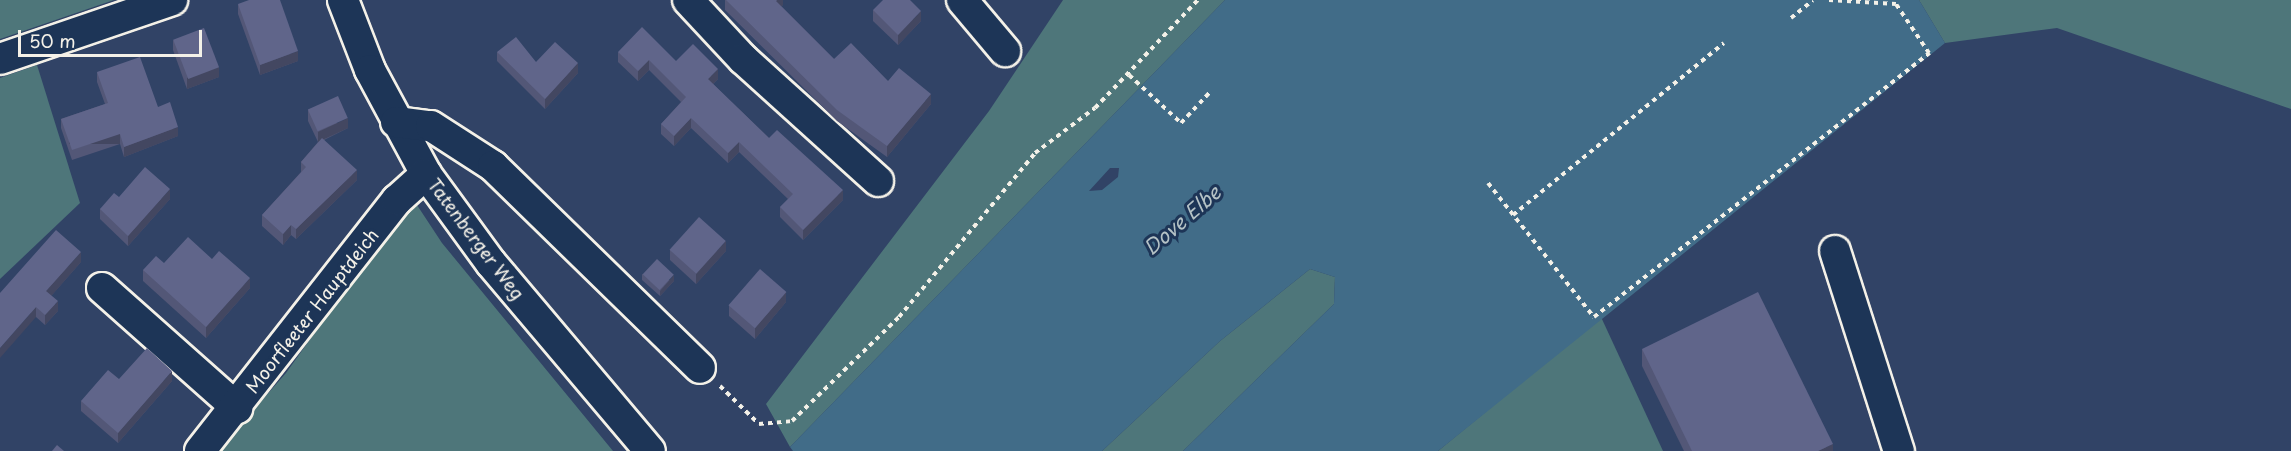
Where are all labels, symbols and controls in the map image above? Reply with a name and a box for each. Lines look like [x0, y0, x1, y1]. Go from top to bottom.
scale bar [21, 18, 206, 56]
text: 50 m [29, 27, 76, 54]
street label: Tatenberger Weg [423, 174, 529, 304]
water label: Dove Elbe [1139, 180, 1225, 260]
street label: Moorfleeter Hauptdeich [240, 223, 384, 399]

